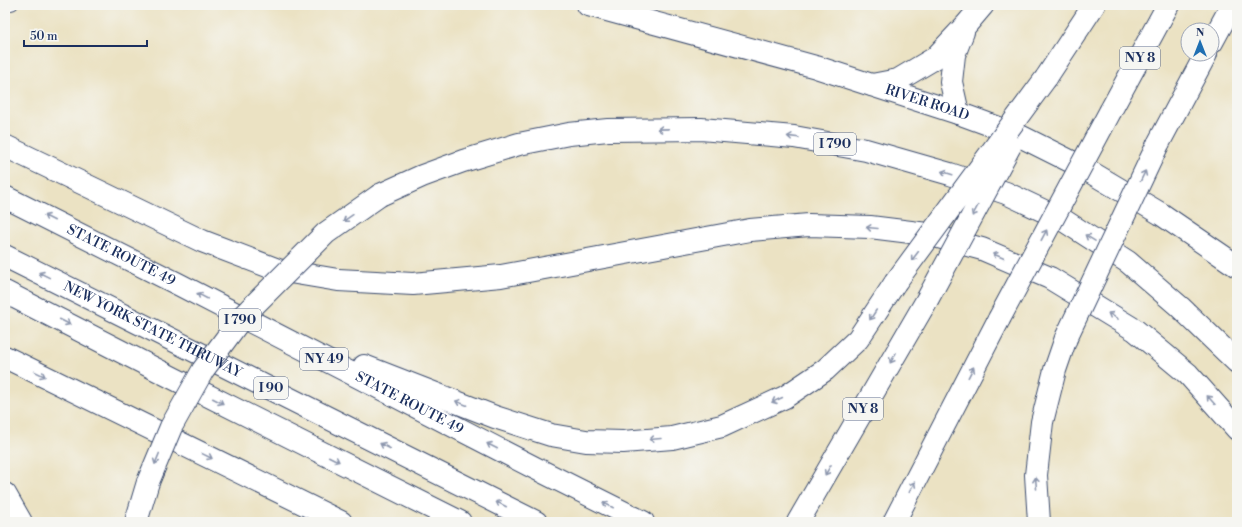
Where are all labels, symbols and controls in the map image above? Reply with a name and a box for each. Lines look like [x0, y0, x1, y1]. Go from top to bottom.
scale bar [24, 22, 147, 48]
north arrow [1180, 22, 1220, 62]
text: N [1196, 26, 1205, 40]
text: 50 m [30, 29, 58, 44]
road number: NY 8 [1120, 47, 1160, 69]
street label: RIVER ROAD [883, 81, 972, 125]
one-way arrow [657, 125, 670, 133]
one-way arrow [787, 133, 800, 141]
road number: I 790 [814, 133, 856, 155]
one-way arrow [940, 169, 953, 176]
one-way arrow [1140, 171, 1147, 183]
one-way arrow [970, 205, 978, 217]
one-way arrow [43, 214, 55, 222]
one-way arrow [343, 214, 354, 222]
street label: STATE ROUTE 49 [64, 221, 178, 290]
one-way arrow [866, 224, 879, 231]
one-way arrow [1040, 229, 1048, 241]
one-way arrow [1085, 234, 1096, 242]
one-way arrow [910, 250, 919, 261]
one-way arrow [992, 252, 1004, 259]
one-way arrow [38, 271, 50, 278]
street label: NEW YORK STATE THRUWAY [60, 278, 245, 382]
one-way arrow [196, 292, 208, 300]
road number: I 790 [219, 309, 261, 331]
one-way arrow [869, 310, 878, 321]
one-way arrow [1108, 312, 1119, 320]
one-way arrow [59, 319, 71, 326]
road number: NY 49 [300, 348, 348, 370]
one-way arrow [889, 352, 897, 364]
one-way arrow [968, 366, 976, 378]
street label: STATE ROUTE 49 [352, 368, 467, 439]
one-way arrow [34, 371, 46, 378]
road number: I 90 [254, 377, 288, 399]
one-way arrow [1207, 395, 1216, 405]
one-way arrow [211, 397, 223, 405]
one-way arrow [772, 397, 784, 405]
road number: NY 8 [843, 398, 883, 420]
one-way arrow [455, 399, 467, 407]
one-way arrow [648, 436, 661, 443]
one-way arrow [380, 442, 392, 449]
one-way arrow [486, 442, 498, 449]
one-way arrow [153, 453, 161, 465]
one-way arrow [200, 453, 212, 460]
one-way arrow [328, 456, 340, 463]
one-way arrow [824, 464, 832, 476]
one-way arrow [1033, 477, 1040, 490]
one-way arrow [909, 482, 916, 494]
one-way arrow [496, 500, 508, 508]
one-way arrow [602, 500, 614, 508]

